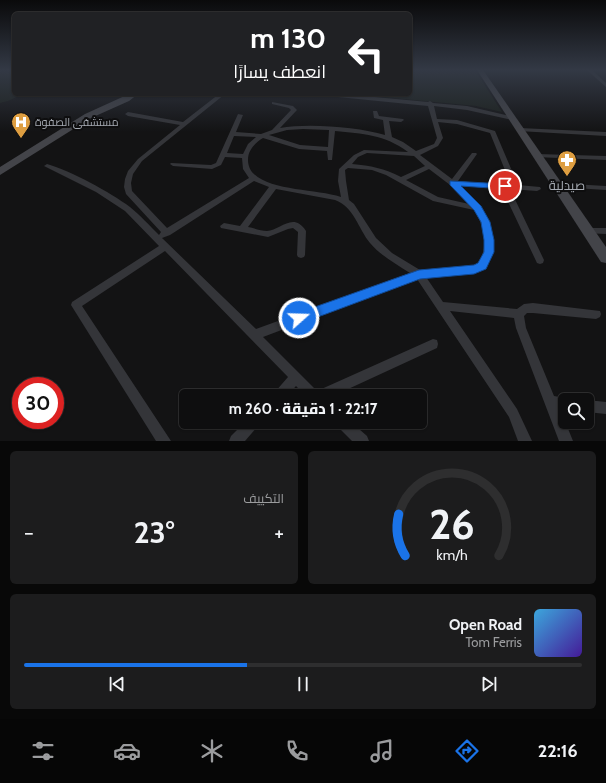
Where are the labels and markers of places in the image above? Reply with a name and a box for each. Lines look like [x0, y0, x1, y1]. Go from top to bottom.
hospital icon: مستشفى الصفوة [10, 111, 32, 139]
place label: مستشفى الصفوة [35, 115, 119, 129]
pharmacy icon: صيدلية [556, 149, 578, 177]
pin [488, 169, 522, 203]
place label: صيدلية [549, 177, 585, 193]

